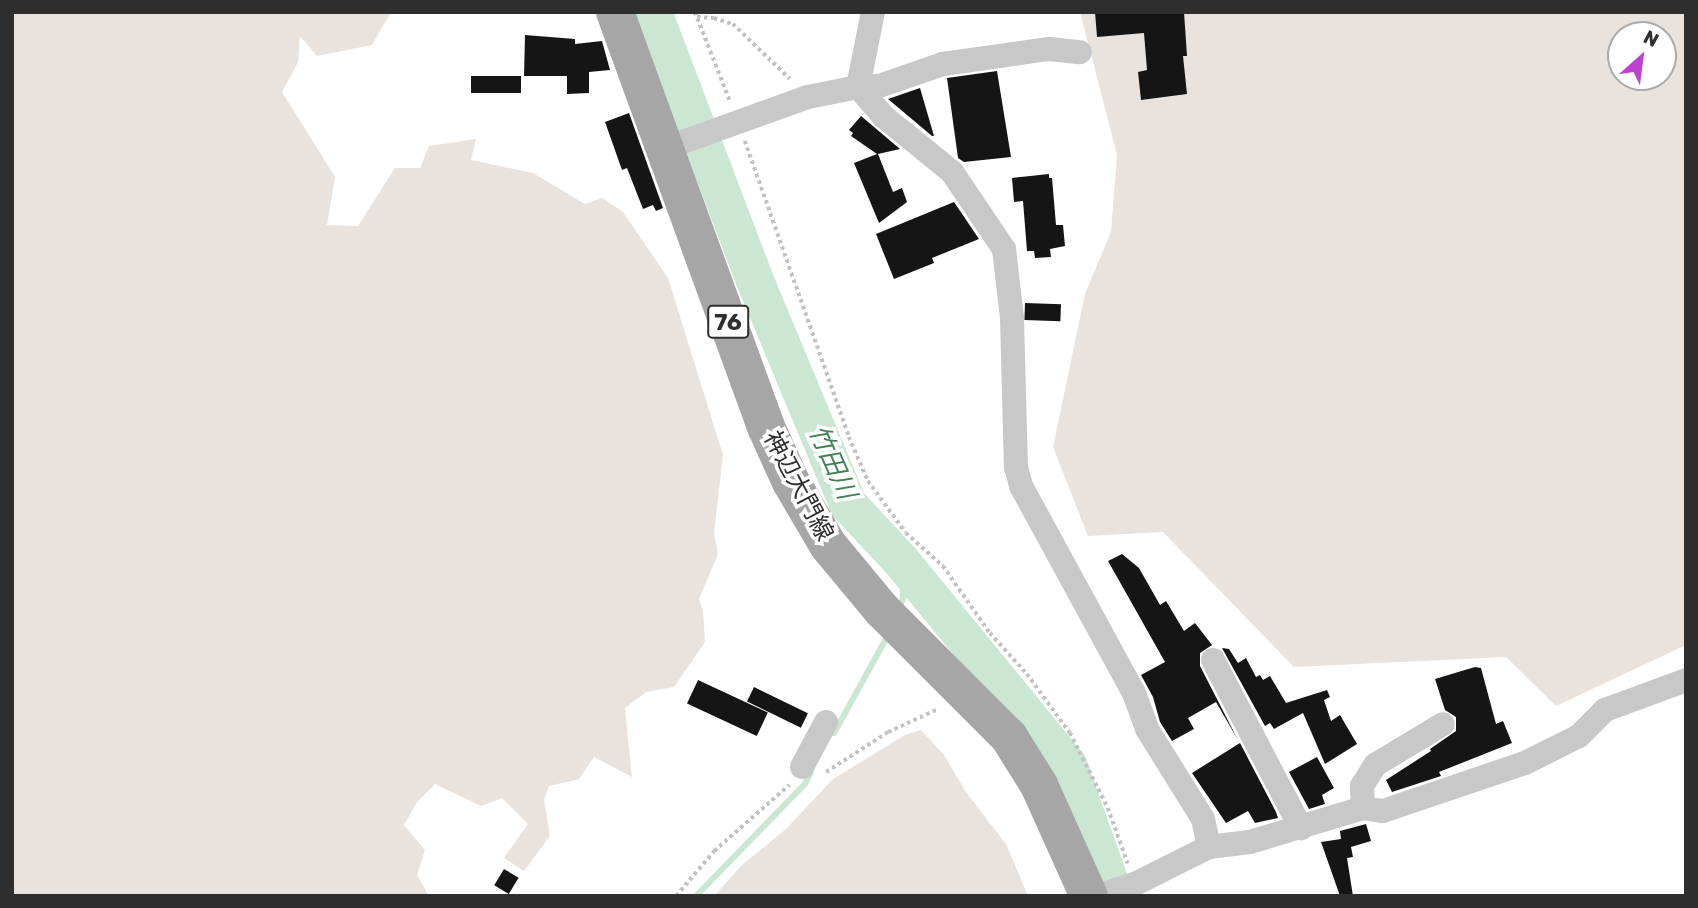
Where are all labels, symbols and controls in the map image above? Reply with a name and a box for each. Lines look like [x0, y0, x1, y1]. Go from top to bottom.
north arrow [1607, 21, 1677, 91]
text: N [1640, 25, 1663, 52]
road number: 76 [707, 302, 749, 342]
water label: 竹田川 [802, 420, 862, 504]
street label: 神辺大門線 [757, 426, 839, 546]

